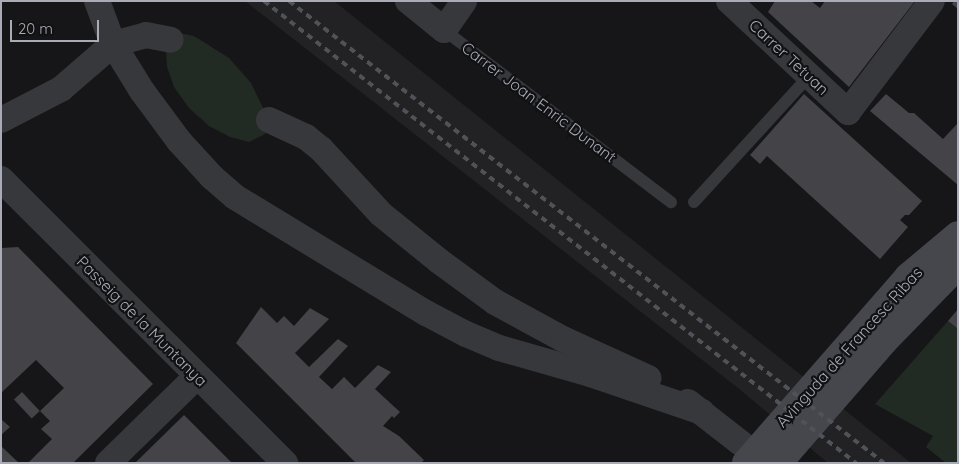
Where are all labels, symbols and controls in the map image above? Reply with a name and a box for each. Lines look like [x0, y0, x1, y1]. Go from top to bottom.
scale bar [12, 10, 101, 42]
street label: Carrer Tetuan [745, 15, 833, 99]
text: 20 m [18, 19, 53, 38]
street label: Carrer Joan Enric Dunant [458, 38, 620, 166]
street label: Passeig de la Muntanya [73, 252, 211, 390]
street label: Avinguda de Francesc Ribas [772, 263, 926, 431]

